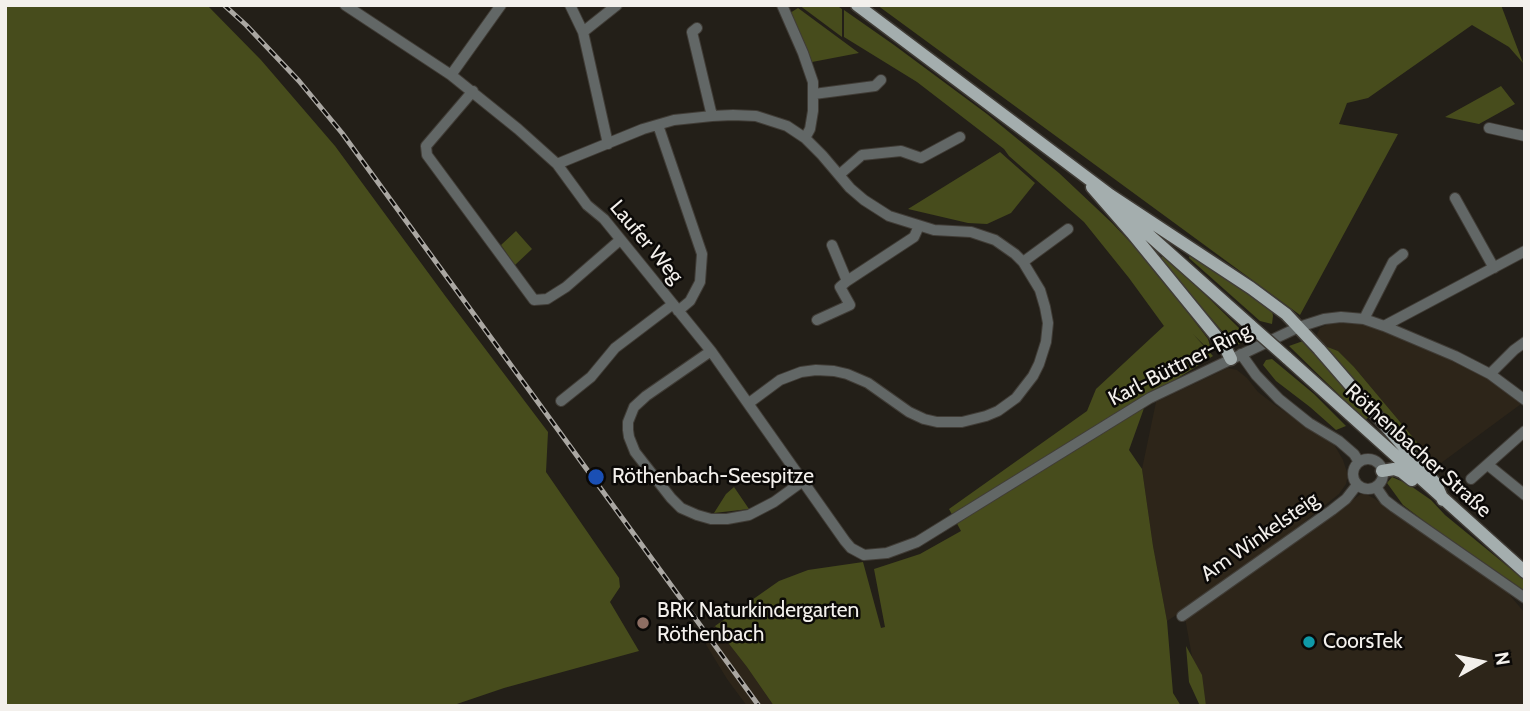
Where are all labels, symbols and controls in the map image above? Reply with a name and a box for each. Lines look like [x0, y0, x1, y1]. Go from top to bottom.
street label: Laufer Weg [604, 195, 688, 289]
street label: Karl-Büttner-Ring [1104, 318, 1256, 412]
street label: Röthenbacher Straße [1340, 379, 1496, 523]
place label: Röthenbach-Seespitze [612, 464, 814, 490]
marker: Röthenbach-Seespitze [586, 467, 606, 487]
street label: Am Winkelsteig [1196, 487, 1324, 587]
place label: BRK Naturkindergarten Röthenbach [657, 598, 859, 648]
marker: BRK Naturkindergarten Röthenbach [635, 615, 651, 631]
north arrow [1446, 627, 1516, 697]
place label: CoorsTek [1323, 629, 1403, 655]
marker: CoorsTek [1301, 634, 1317, 650]
text: N [1490, 650, 1515, 667]

